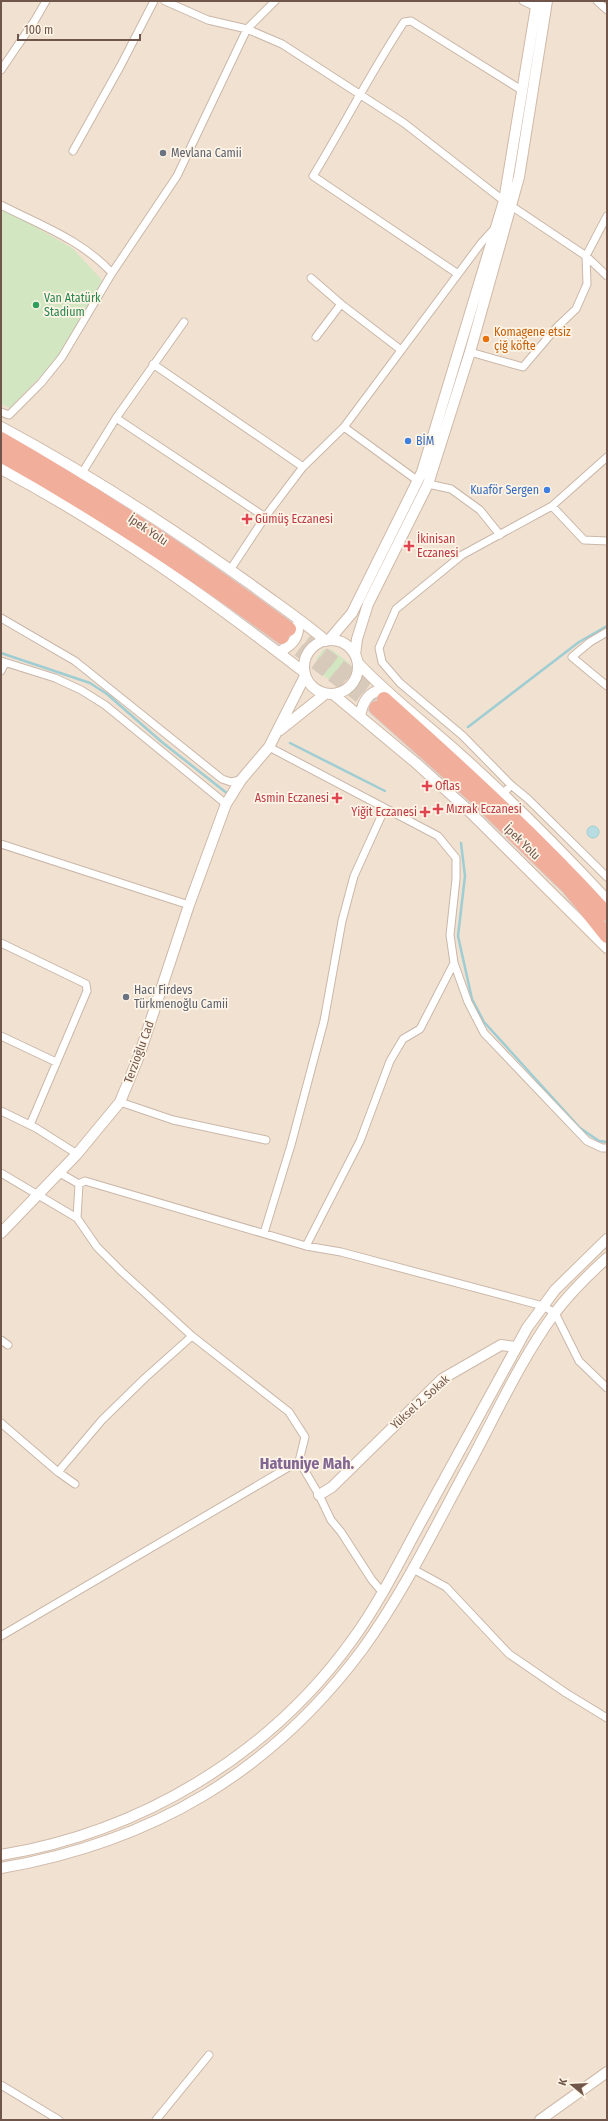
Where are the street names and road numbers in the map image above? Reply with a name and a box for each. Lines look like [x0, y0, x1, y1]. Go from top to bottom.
street label: İpek Yolu [125, 511, 171, 548]
street label: İpek Yolu [501, 821, 544, 863]
street label: Terzioğlu Cad [121, 1019, 157, 1085]
street label: Yüksel 2. Sokak [388, 1372, 452, 1432]

